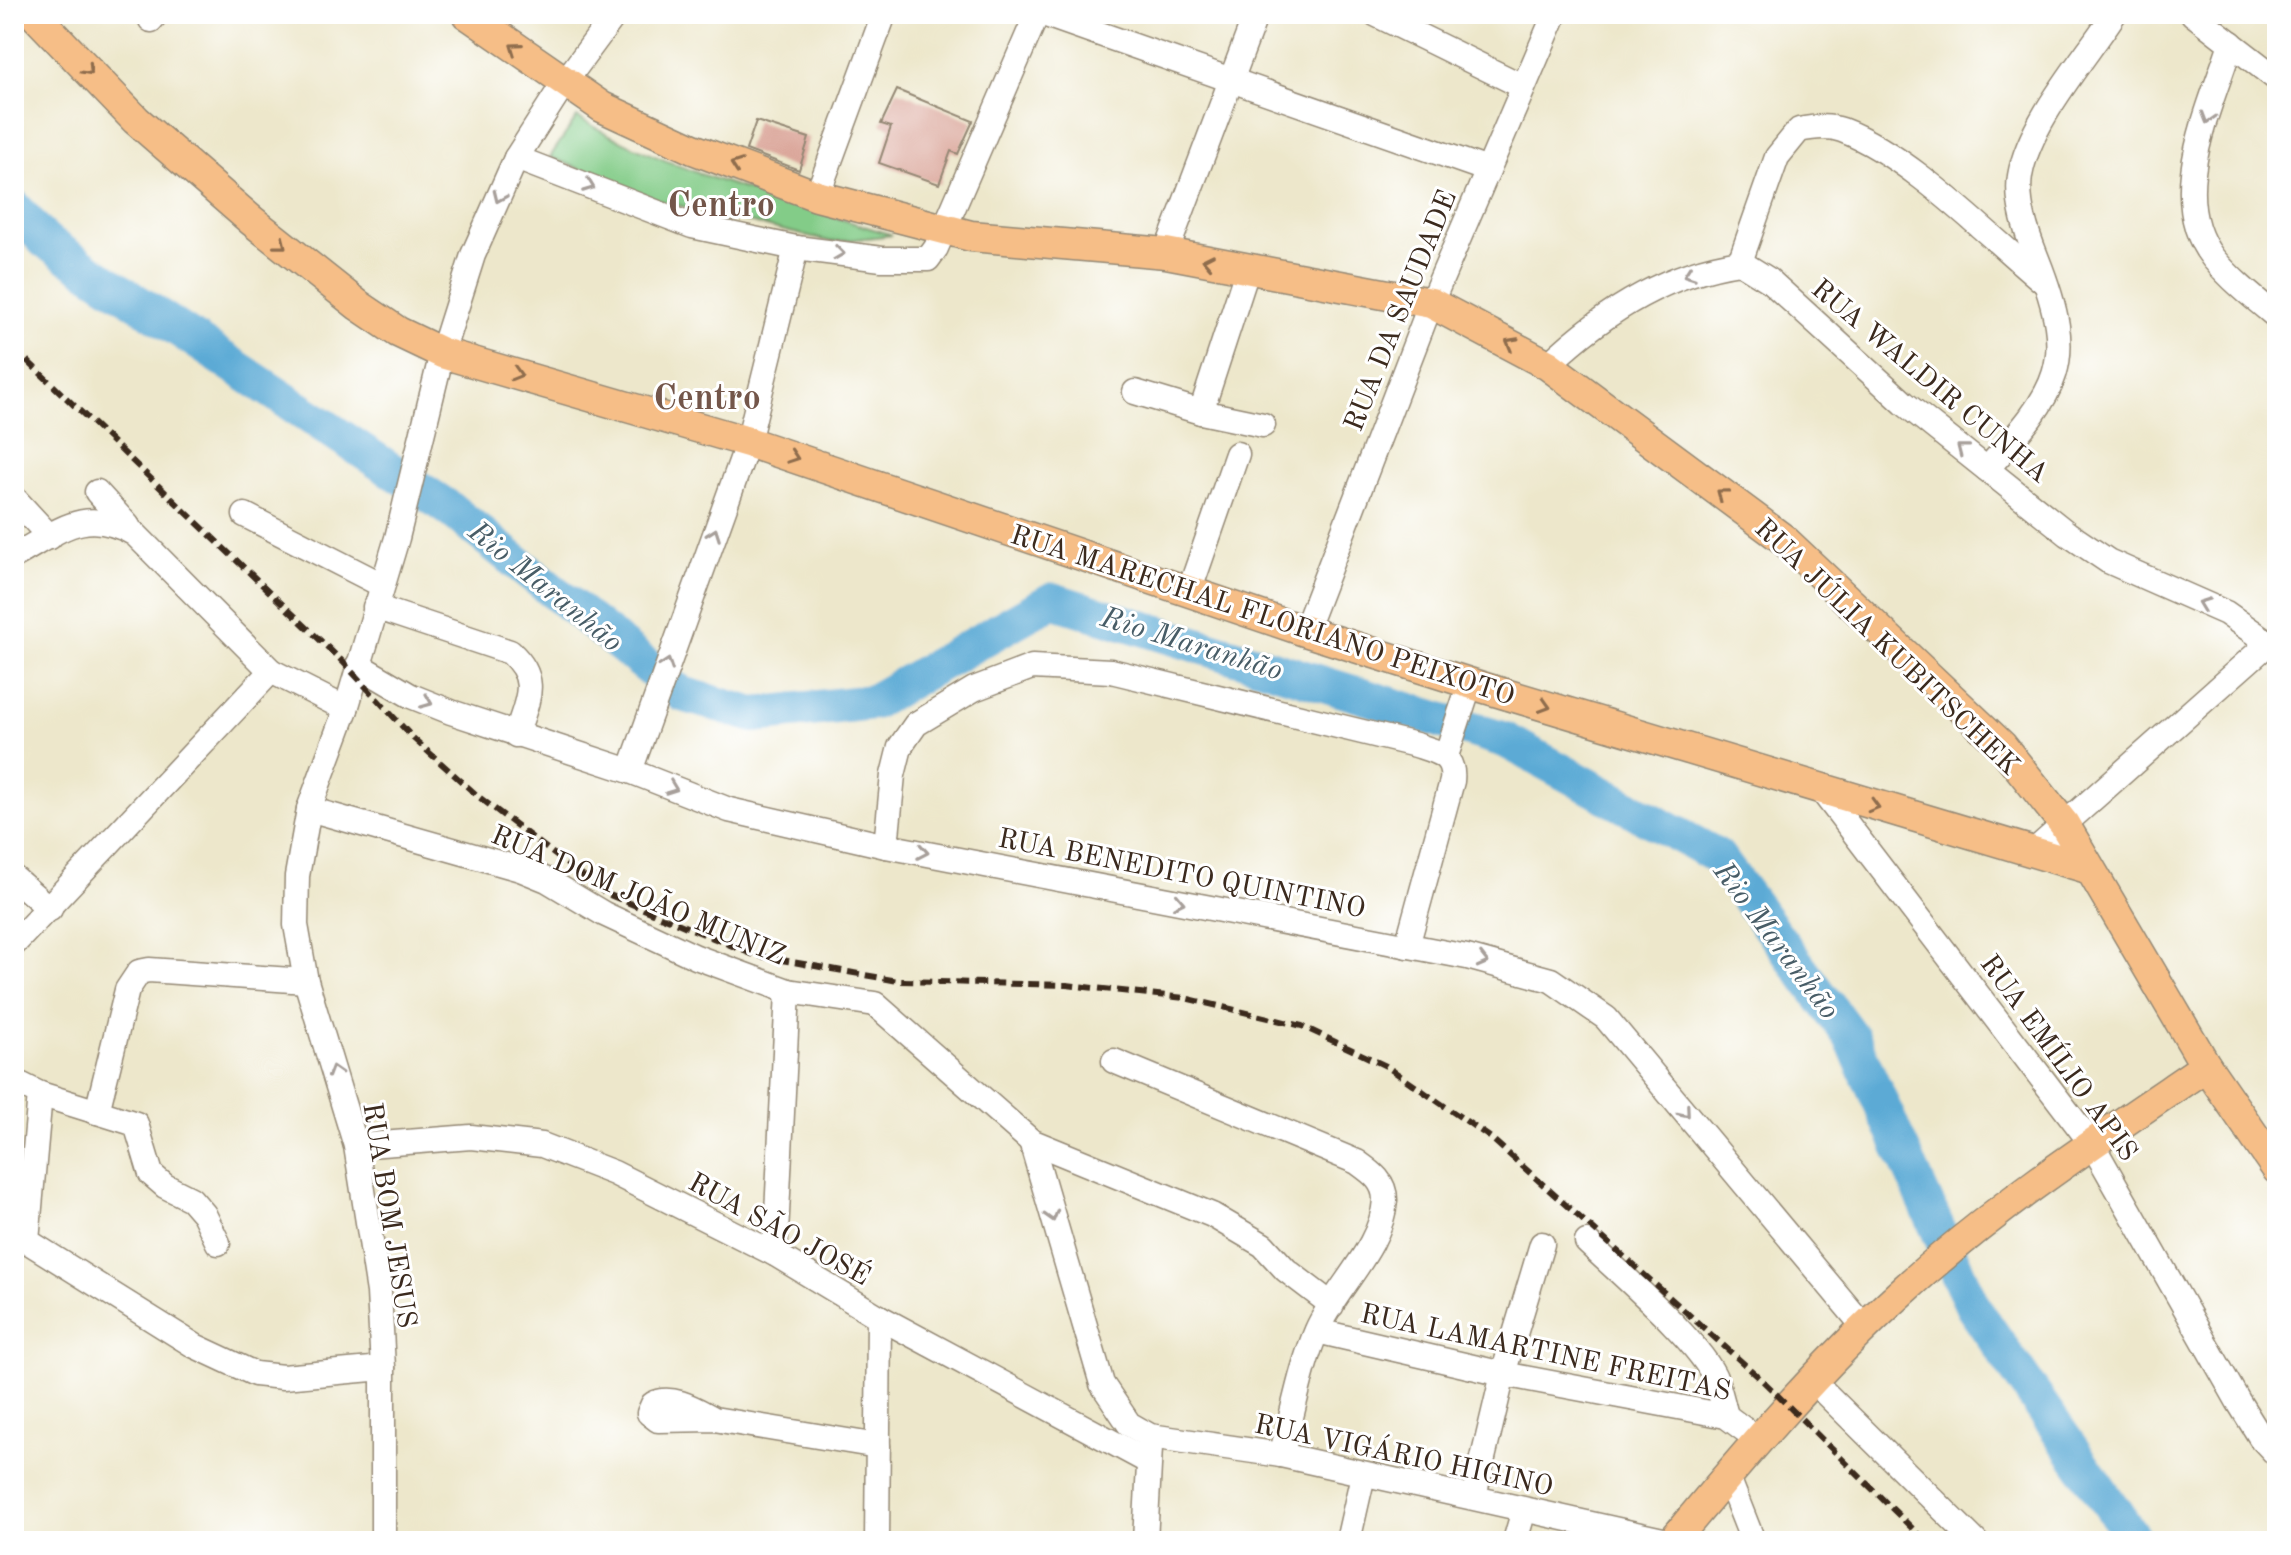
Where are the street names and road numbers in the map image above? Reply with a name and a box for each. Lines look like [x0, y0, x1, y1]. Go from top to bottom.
street label: RUA DA SAUDADE [1341, 187, 1463, 436]
street label: RUA WALDIR CUNHA [1805, 275, 2053, 489]
street label: RUA JÚLIA KUBITSCHEK [1748, 511, 2027, 782]
street label: RUA MARECHAL FLORIANO PEIXOTO [1007, 522, 1518, 712]
street label: RUA DOM JOÃO MUNIZ [487, 817, 791, 972]
street label: RUA BENEDITO QUINTINO [995, 826, 1367, 924]
street label: RUA EMÍLIO APIS [1974, 948, 2146, 1167]
street label: RUA BOM JESUS [356, 1101, 420, 1330]
street label: RUA SÃO JOSÉ [683, 1165, 877, 1292]
street label: RUA LAMARTINE FREITAS [1358, 1301, 1733, 1407]
street label: RUA VIGÁRIO HIGINO [1251, 1407, 1556, 1502]

